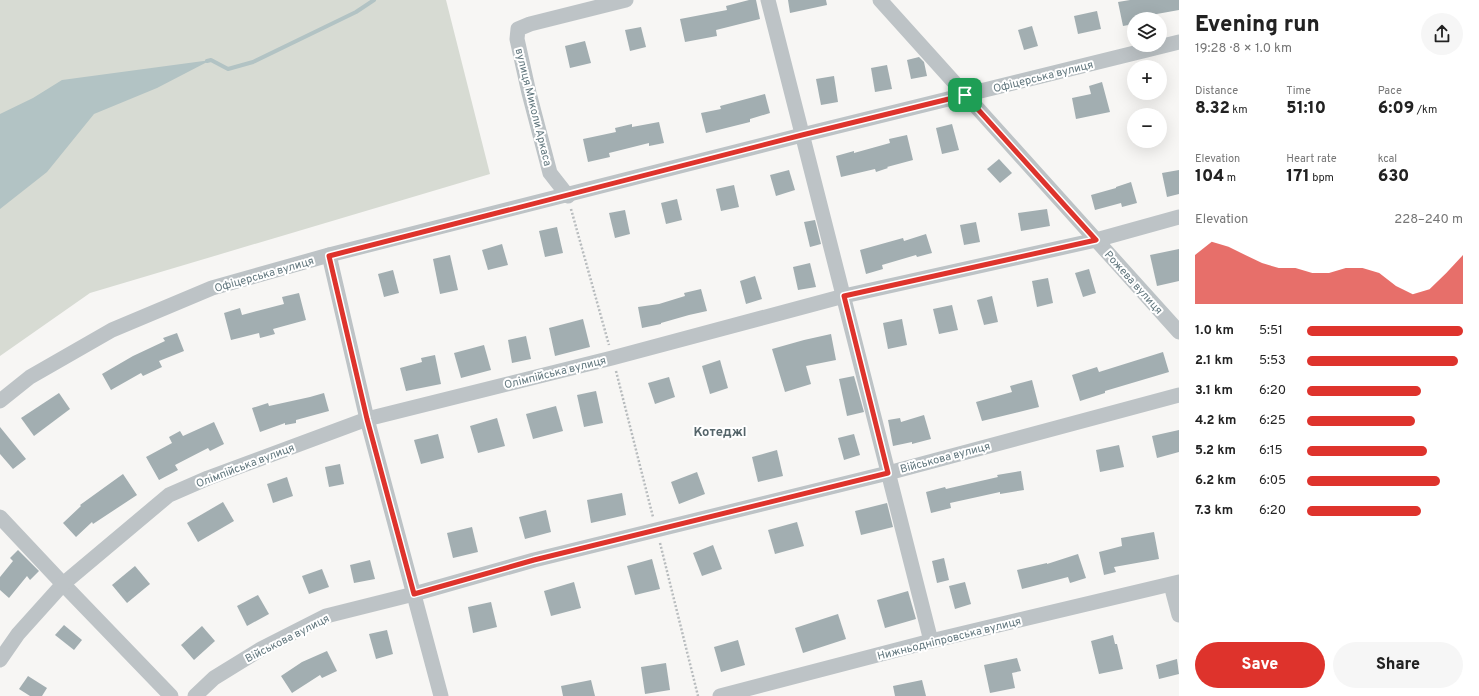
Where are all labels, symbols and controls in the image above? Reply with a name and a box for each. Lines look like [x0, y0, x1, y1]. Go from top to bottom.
map controls [1127, 12, 1167, 148]
button: layers [1127, 12, 1167, 52]
text: Evening run [1195, 12, 1320, 39]
button: share [1421, 13, 1463, 55]
text: 19:28 · 8 × 1.0 km [1195, 41, 1292, 57]
street label: вулиця Миколи Аркаса [512, 47, 554, 168]
street label: Офіцерська вулиця [992, 58, 1095, 96]
button: + [1127, 60, 1167, 100]
pin [948, 78, 982, 112]
icon: arrive [954, 84, 976, 106]
text: Distance [1195, 84, 1238, 98]
text: Time [1286, 84, 1311, 98]
text: Pace [1378, 84, 1402, 98]
text: 8.32 [1195, 98, 1230, 120]
text: 51:10 [1286, 98, 1326, 120]
text: 6:09 [1378, 98, 1414, 120]
text: km [1230, 103, 1248, 117]
text: /km [1414, 103, 1437, 117]
button: − [1127, 108, 1167, 148]
text: Elevation [1195, 152, 1240, 166]
text: Heart rate [1286, 152, 1337, 166]
text: kcal [1378, 152, 1397, 166]
text: 104 [1195, 166, 1224, 188]
text: 171 [1286, 166, 1310, 188]
text: 630 [1378, 166, 1409, 188]
text: m [1224, 171, 1236, 185]
text: bpm [1310, 171, 1334, 185]
text: Elevation [1195, 212, 1248, 228]
text: 228–240 m [1394, 212, 1463, 228]
street label: Рожева вулиця [1101, 248, 1165, 317]
street label: Офіцерська вулиця [213, 254, 316, 296]
text: 1.0 km [1195, 323, 1234, 339]
text: 5:51 [1259, 323, 1283, 339]
text: 2.1 km [1195, 353, 1233, 369]
text: 5:53 [1259, 353, 1286, 369]
street label: Олімпійська вулиця [503, 354, 608, 392]
text: 3.1 km [1195, 383, 1233, 399]
text: 6:20 [1259, 383, 1286, 399]
text: 4.2 km [1195, 413, 1236, 429]
text: 6:25 [1259, 413, 1286, 429]
district label: Котеджі [693, 425, 747, 441]
street label: Військова вулиця [899, 439, 992, 477]
street label: Олімпійська вулиця [194, 441, 297, 491]
text: 5.2 km [1195, 443, 1236, 459]
text: 6:15 [1259, 443, 1283, 459]
text: 6.2 km [1195, 473, 1236, 489]
text: 6:05 [1259, 473, 1286, 489]
text: 7.3 km [1195, 503, 1233, 519]
text: 6:20 [1259, 503, 1286, 519]
street label: Військова вулиця [243, 612, 332, 666]
street label: Нижньодніпровська вулиця [876, 614, 1023, 664]
button: Save [1195, 642, 1325, 688]
button: Share [1333, 642, 1463, 688]

